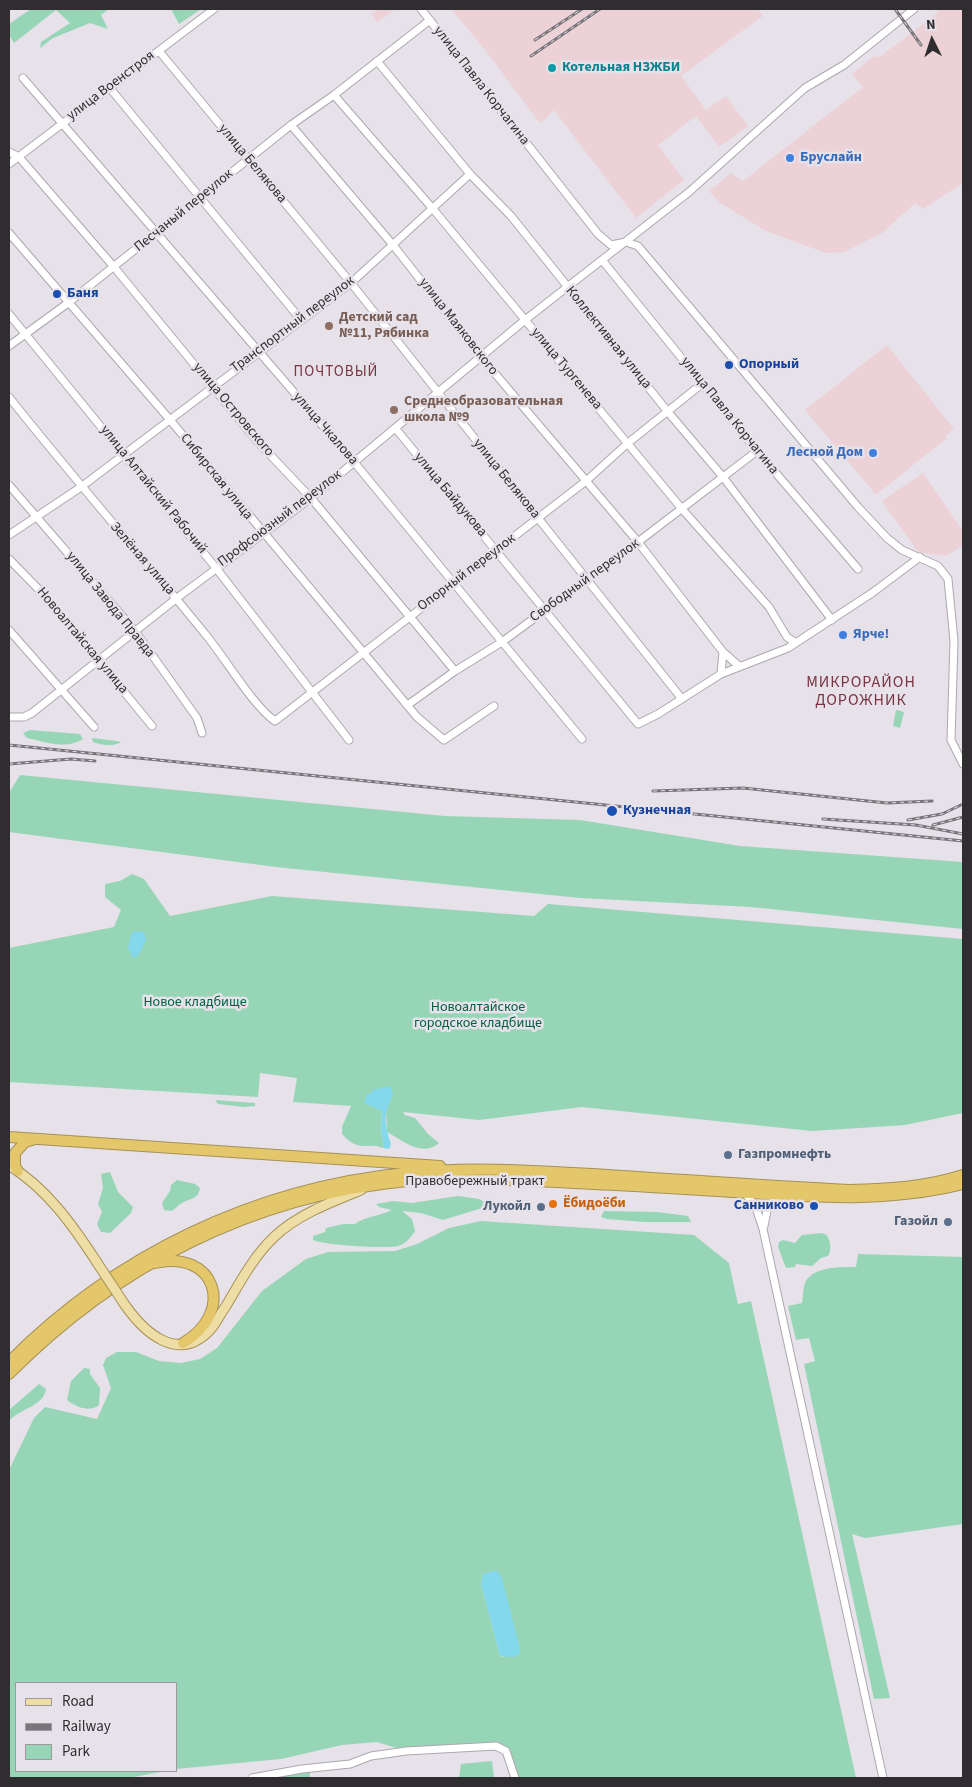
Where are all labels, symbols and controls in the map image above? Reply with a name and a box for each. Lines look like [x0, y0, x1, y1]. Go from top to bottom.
north arrow [907, 15, 957, 65]
text: N [926, 15, 936, 35]
street label: улица Павла Корчагина [429, 23, 533, 149]
street label: улица Военстроя [64, 48, 158, 124]
place label: Котельная НЗЖБИ [562, 60, 680, 76]
marker: Котельная НЗЖБИ [546, 62, 558, 74]
street label: улица Белякова [214, 121, 290, 207]
place label: Бруслайн [800, 150, 862, 166]
marker: Бруслайн [784, 152, 796, 164]
street label: Песчаный переулок [131, 166, 237, 256]
street label: Транспортный переулок [228, 273, 358, 377]
street label: улица Маяковского [415, 275, 501, 379]
street label: Коллективная улица [561, 283, 655, 393]
place label: Баня [67, 286, 99, 302]
marker: Баня [51, 288, 63, 300]
place label: Детский сад №11, Рябинка [339, 310, 429, 342]
marker: Детский сад №11, Рябинка [323, 320, 335, 332]
street label: улица Тургенева [527, 325, 605, 413]
street label: улица Павла Корчагина [676, 354, 782, 478]
place label: Опорный [739, 357, 799, 373]
marker: Опорный [723, 359, 735, 371]
street label: улица Островского [189, 360, 277, 460]
district label: ПОЧТОВЫЙ [293, 364, 379, 382]
street label: улица Чкалова [289, 389, 361, 469]
place label: Среднеобразовательная школа №9 [404, 394, 563, 427]
marker: Среднеобразовательная школа №9 [388, 404, 400, 416]
street label: улица Алтайский Рабочий [96, 422, 210, 558]
street label: Сибирская улица [176, 430, 256, 524]
street label: улица Белякова [469, 436, 543, 522]
place label: Лесной Дом [787, 445, 863, 461]
marker: Лесной Дом [867, 447, 879, 459]
street label: улица Байдукова [410, 449, 490, 541]
street label: Профсоюзный переулок [215, 467, 345, 571]
street label: Зелёная улица [106, 519, 178, 599]
street label: Опорный переулок [415, 531, 519, 615]
street label: Свободный переулок [527, 536, 643, 626]
street label: улица Завода Правда [62, 549, 158, 661]
street label: Новоалтайская улица [33, 584, 131, 698]
place label: Ярче! [853, 627, 889, 643]
marker: Ярче! [837, 629, 849, 641]
district label: МИКРОРАЙОН ДОРОЖНИК [805, 673, 917, 711]
place label: Кузнечная [623, 803, 691, 819]
marker: Кузнечная [605, 804, 619, 818]
park label: Новое кладбище [143, 995, 247, 1011]
park label: Новоалтайское городское кладбище [414, 1000, 542, 1032]
place label: Газпромнефть [738, 1147, 831, 1163]
marker: Газпромнефть [722, 1149, 734, 1161]
street label: Правобережный тракт [405, 1174, 545, 1190]
place label: Ёбидоёби [563, 1196, 626, 1212]
marker: Ёбидоёби [547, 1198, 559, 1210]
place label: Санниково [734, 1198, 804, 1214]
place label: Лукойл [483, 1199, 531, 1215]
marker: Санниково [808, 1200, 820, 1212]
marker: Лукойл [535, 1201, 547, 1213]
place label: Газойл [894, 1214, 938, 1230]
marker: Газойл [942, 1216, 954, 1228]
legend [15, 1682, 178, 1772]
text: Road [62, 1691, 94, 1712]
text: Railway [62, 1716, 111, 1737]
text: Park [62, 1741, 90, 1762]

